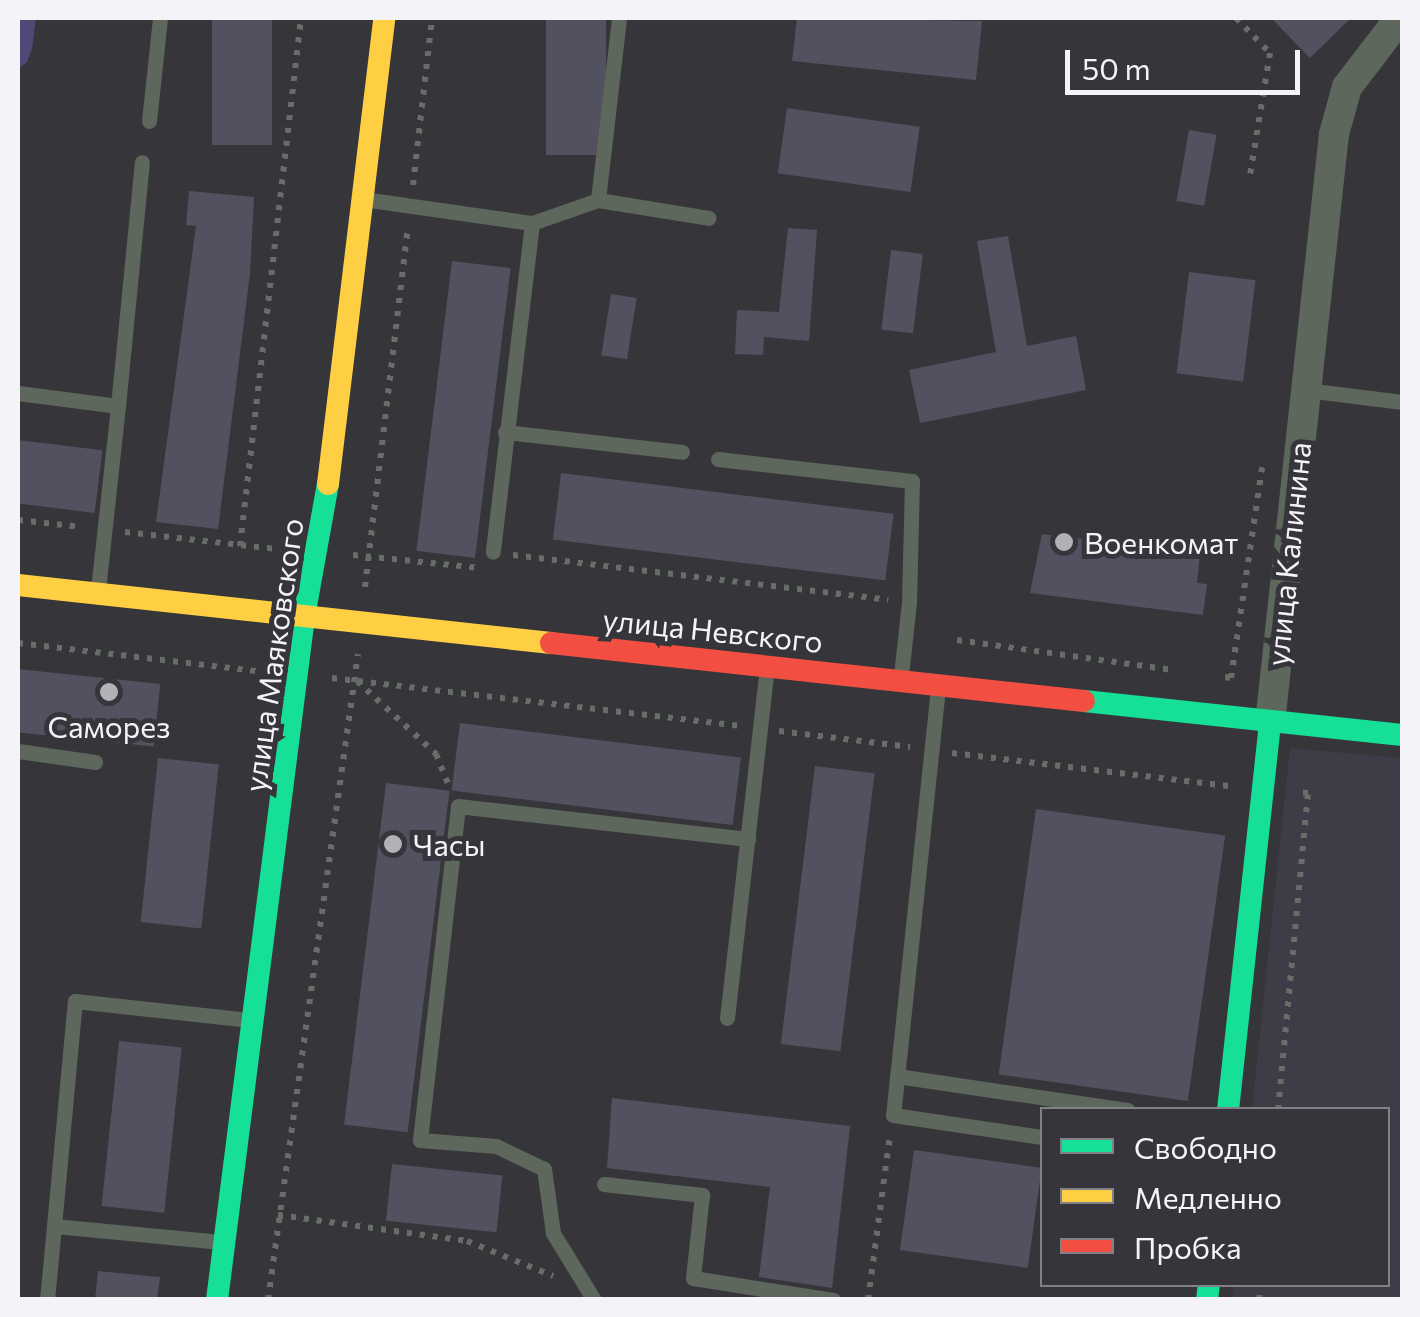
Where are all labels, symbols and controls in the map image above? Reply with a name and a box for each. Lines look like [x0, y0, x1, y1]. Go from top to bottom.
scale bar [1070, 30, 1305, 92]
text: 50 m [1082, 49, 1151, 86]
street label: улица Калинина [1258, 440, 1318, 668]
street label: улица Маяковского [236, 516, 310, 794]
place label: Военкомат [1084, 524, 1238, 560]
marker: Военкомат [1053, 531, 1075, 553]
street label: улица Невского [601, 601, 825, 659]
marker: Саморез [98, 681, 120, 703]
place label: Саморез [47, 708, 171, 744]
place label: Часы [413, 826, 485, 862]
marker: Часы [382, 833, 404, 855]
legend [1040, 1107, 1390, 1287]
text: Свободно [1134, 1128, 1277, 1165]
text: Медленно [1134, 1178, 1282, 1215]
text: Пробка [1134, 1228, 1242, 1265]

